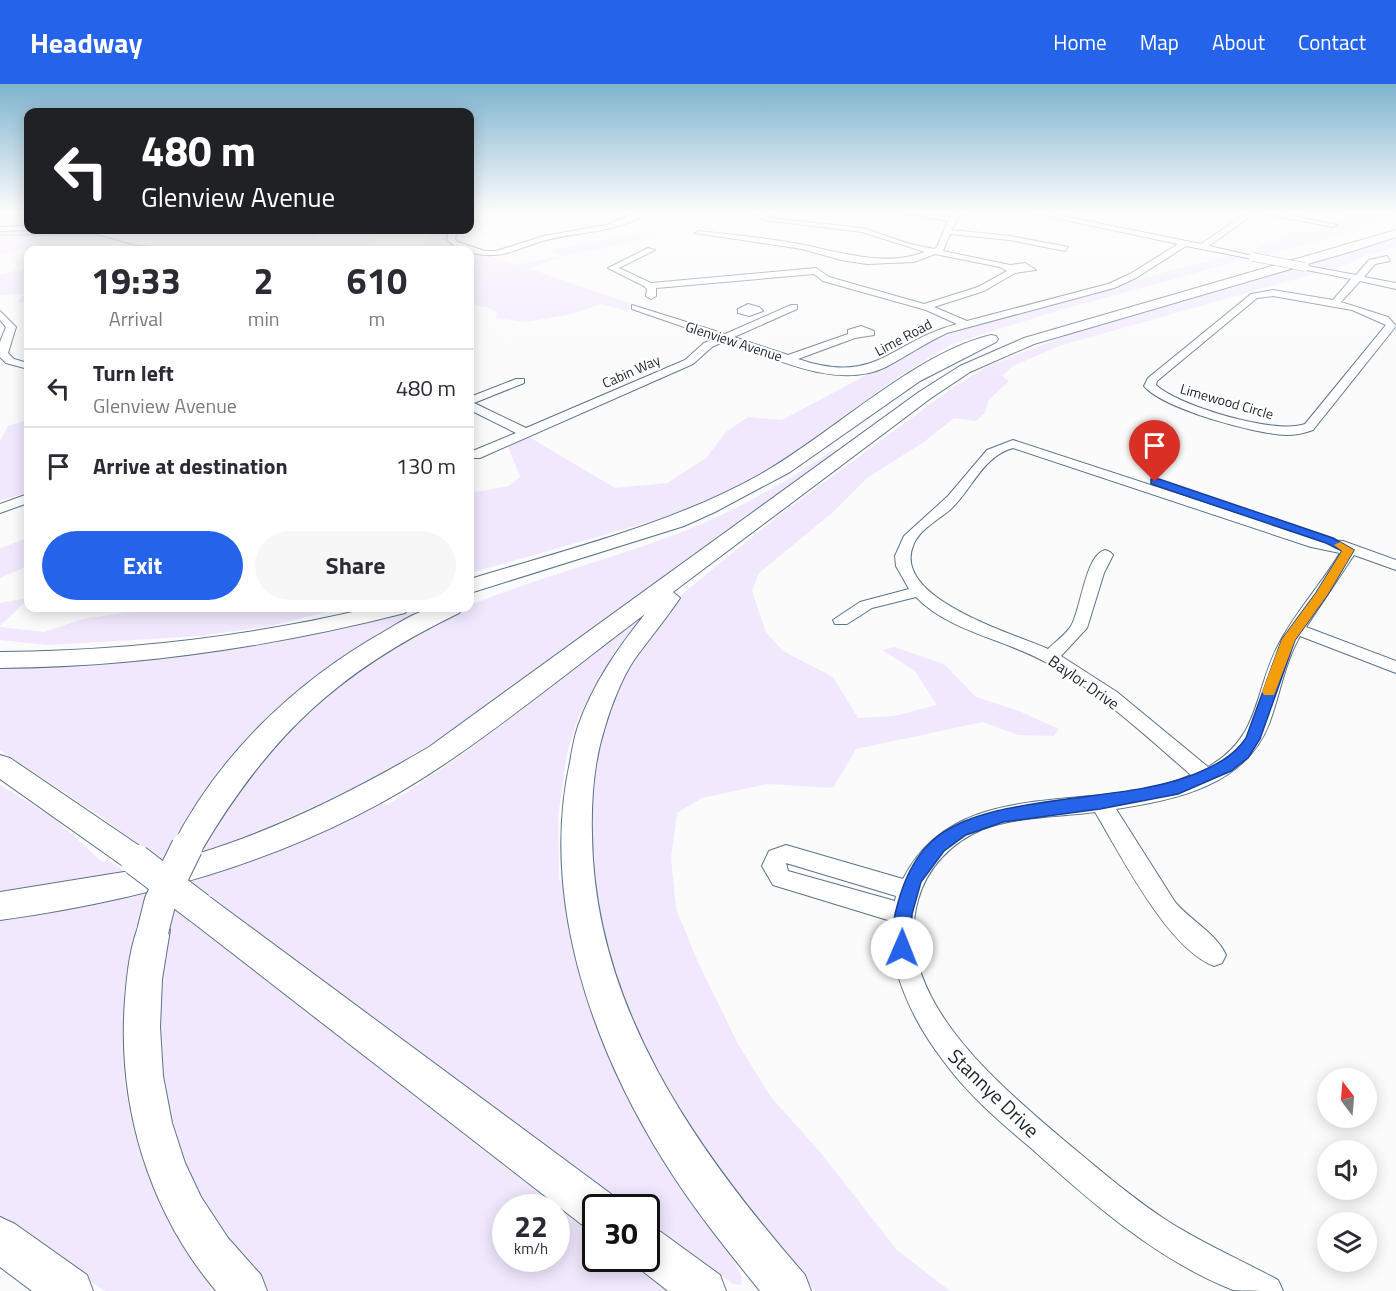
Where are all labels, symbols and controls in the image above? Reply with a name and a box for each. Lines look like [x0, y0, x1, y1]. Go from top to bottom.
text: Headway [30, 21, 142, 64]
text: Home [1053, 26, 1107, 58]
text: Map [1140, 26, 1179, 58]
text: About [1212, 26, 1265, 58]
text: Contact [1298, 26, 1366, 58]
text: 480 m [141, 118, 256, 182]
icon: left [42, 132, 120, 210]
text: Glenview Avenue [141, 176, 335, 217]
text: 19:33 [91, 253, 181, 308]
text: 2 [254, 253, 274, 308]
text: 610 [347, 253, 407, 308]
text: Arrival [109, 303, 163, 334]
text: min [248, 303, 280, 334]
text: m [368, 303, 385, 334]
street label: Lime Road [871, 313, 935, 361]
street label: Glenview Avenue [683, 315, 785, 367]
street label: Cabin Way [599, 349, 664, 393]
text: Turn left [93, 356, 174, 390]
text: 480 m [396, 371, 456, 405]
icon: left [42, 372, 75, 405]
street label: Limewood Circle [1178, 378, 1276, 424]
text: Glenview Avenue [93, 390, 237, 421]
pin [1129, 420, 1180, 482]
icon: arrive [1138, 429, 1171, 462]
text: Arrive at destination [93, 449, 288, 483]
text: 130 m [396, 449, 456, 483]
icon: arrive [42, 450, 75, 483]
button: Exit [42, 531, 243, 600]
button: Share [255, 531, 456, 600]
street label: Baylor Drive [1044, 649, 1124, 715]
position arrow [870, 916, 934, 980]
street label: Stannye Drive [941, 1041, 1047, 1145]
north arrow [1317, 1068, 1377, 1128]
map controls [1317, 1068, 1377, 1272]
button: sound [1317, 1140, 1377, 1200]
speed limit sign: 30 [582, 1194, 660, 1272]
text: 22 [514, 1203, 548, 1249]
button: layers [1317, 1212, 1377, 1272]
text: km/h [514, 1237, 548, 1260]

